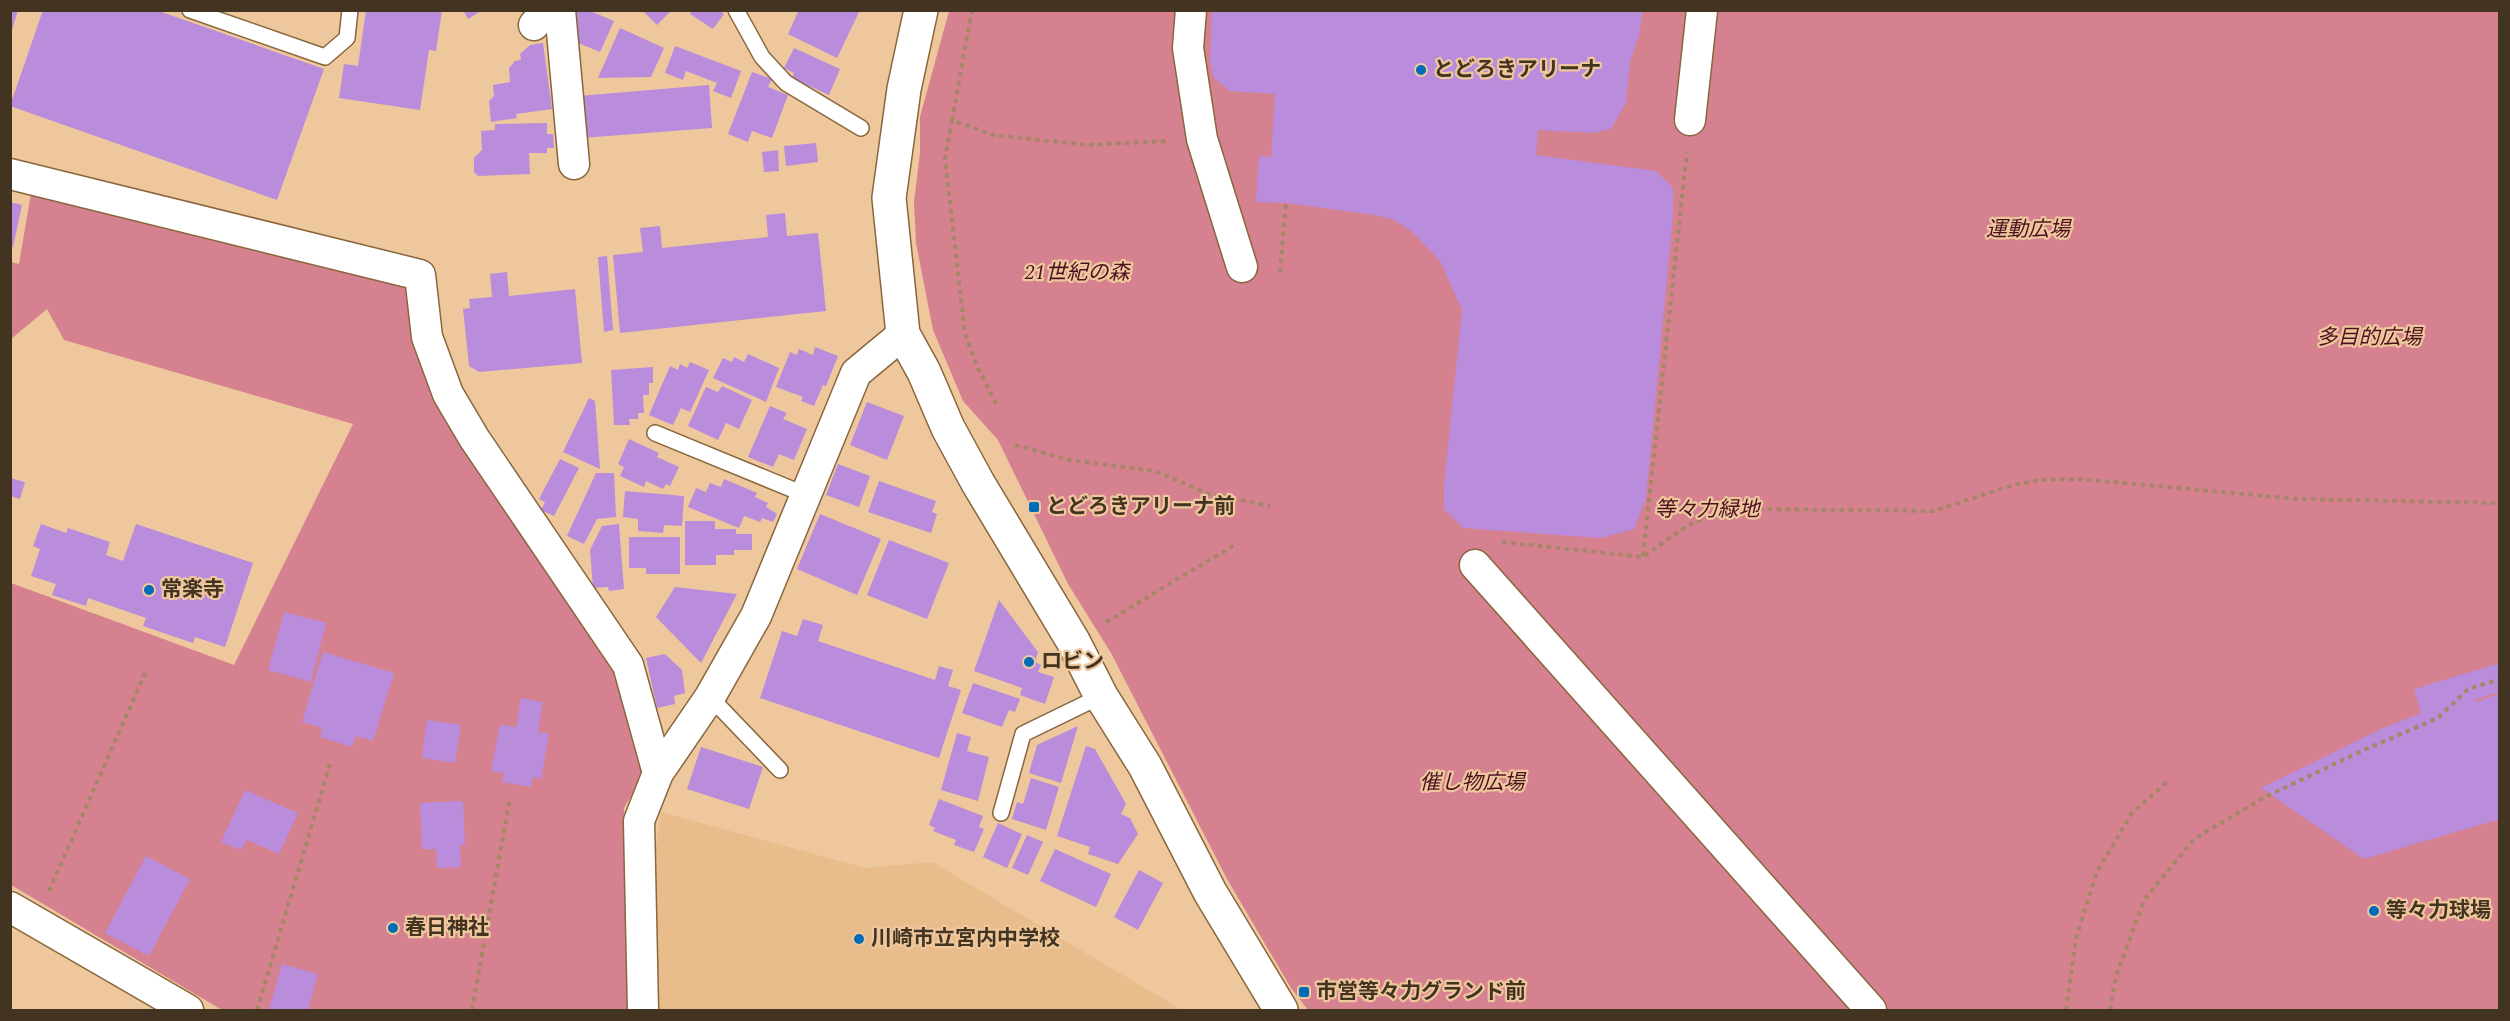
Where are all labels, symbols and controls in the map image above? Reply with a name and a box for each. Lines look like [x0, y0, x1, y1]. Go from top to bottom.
place label: とどろきアリーナ [1433, 54, 1601, 86]
marker: とどろきアリーナ [1414, 63, 1428, 77]
park label: 運動広場 [1986, 214, 2072, 246]
park label: 21世紀の森 [1024, 257, 1131, 289]
park label: 多目的広場 [2317, 322, 2423, 354]
place label: とどろきアリーナ前 [1046, 491, 1235, 523]
park label: 等々力緑地 [1655, 494, 1761, 526]
marker: とどろきアリーナ前 [1027, 500, 1041, 514]
place label: 常楽寺 [161, 574, 224, 606]
marker: 常楽寺 [142, 583, 156, 597]
place label: ロビン [1041, 646, 1104, 678]
marker: ロビン [1022, 655, 1036, 669]
park label: 催し物広場 [1420, 767, 1526, 799]
place label: 等々力球場 [2386, 895, 2491, 927]
marker: 等々力球場 [2367, 904, 2381, 918]
place label: 春日神社 [405, 912, 489, 944]
marker: 春日神社 [386, 921, 400, 935]
place label: 川崎市立宮内中学校 [871, 923, 1060, 955]
marker: 川崎市立宮内中学校 [852, 932, 866, 946]
place label: 市営等々力グランド前 [1316, 976, 1526, 1008]
marker: 市営等々力グランド前 [1297, 985, 1311, 999]

